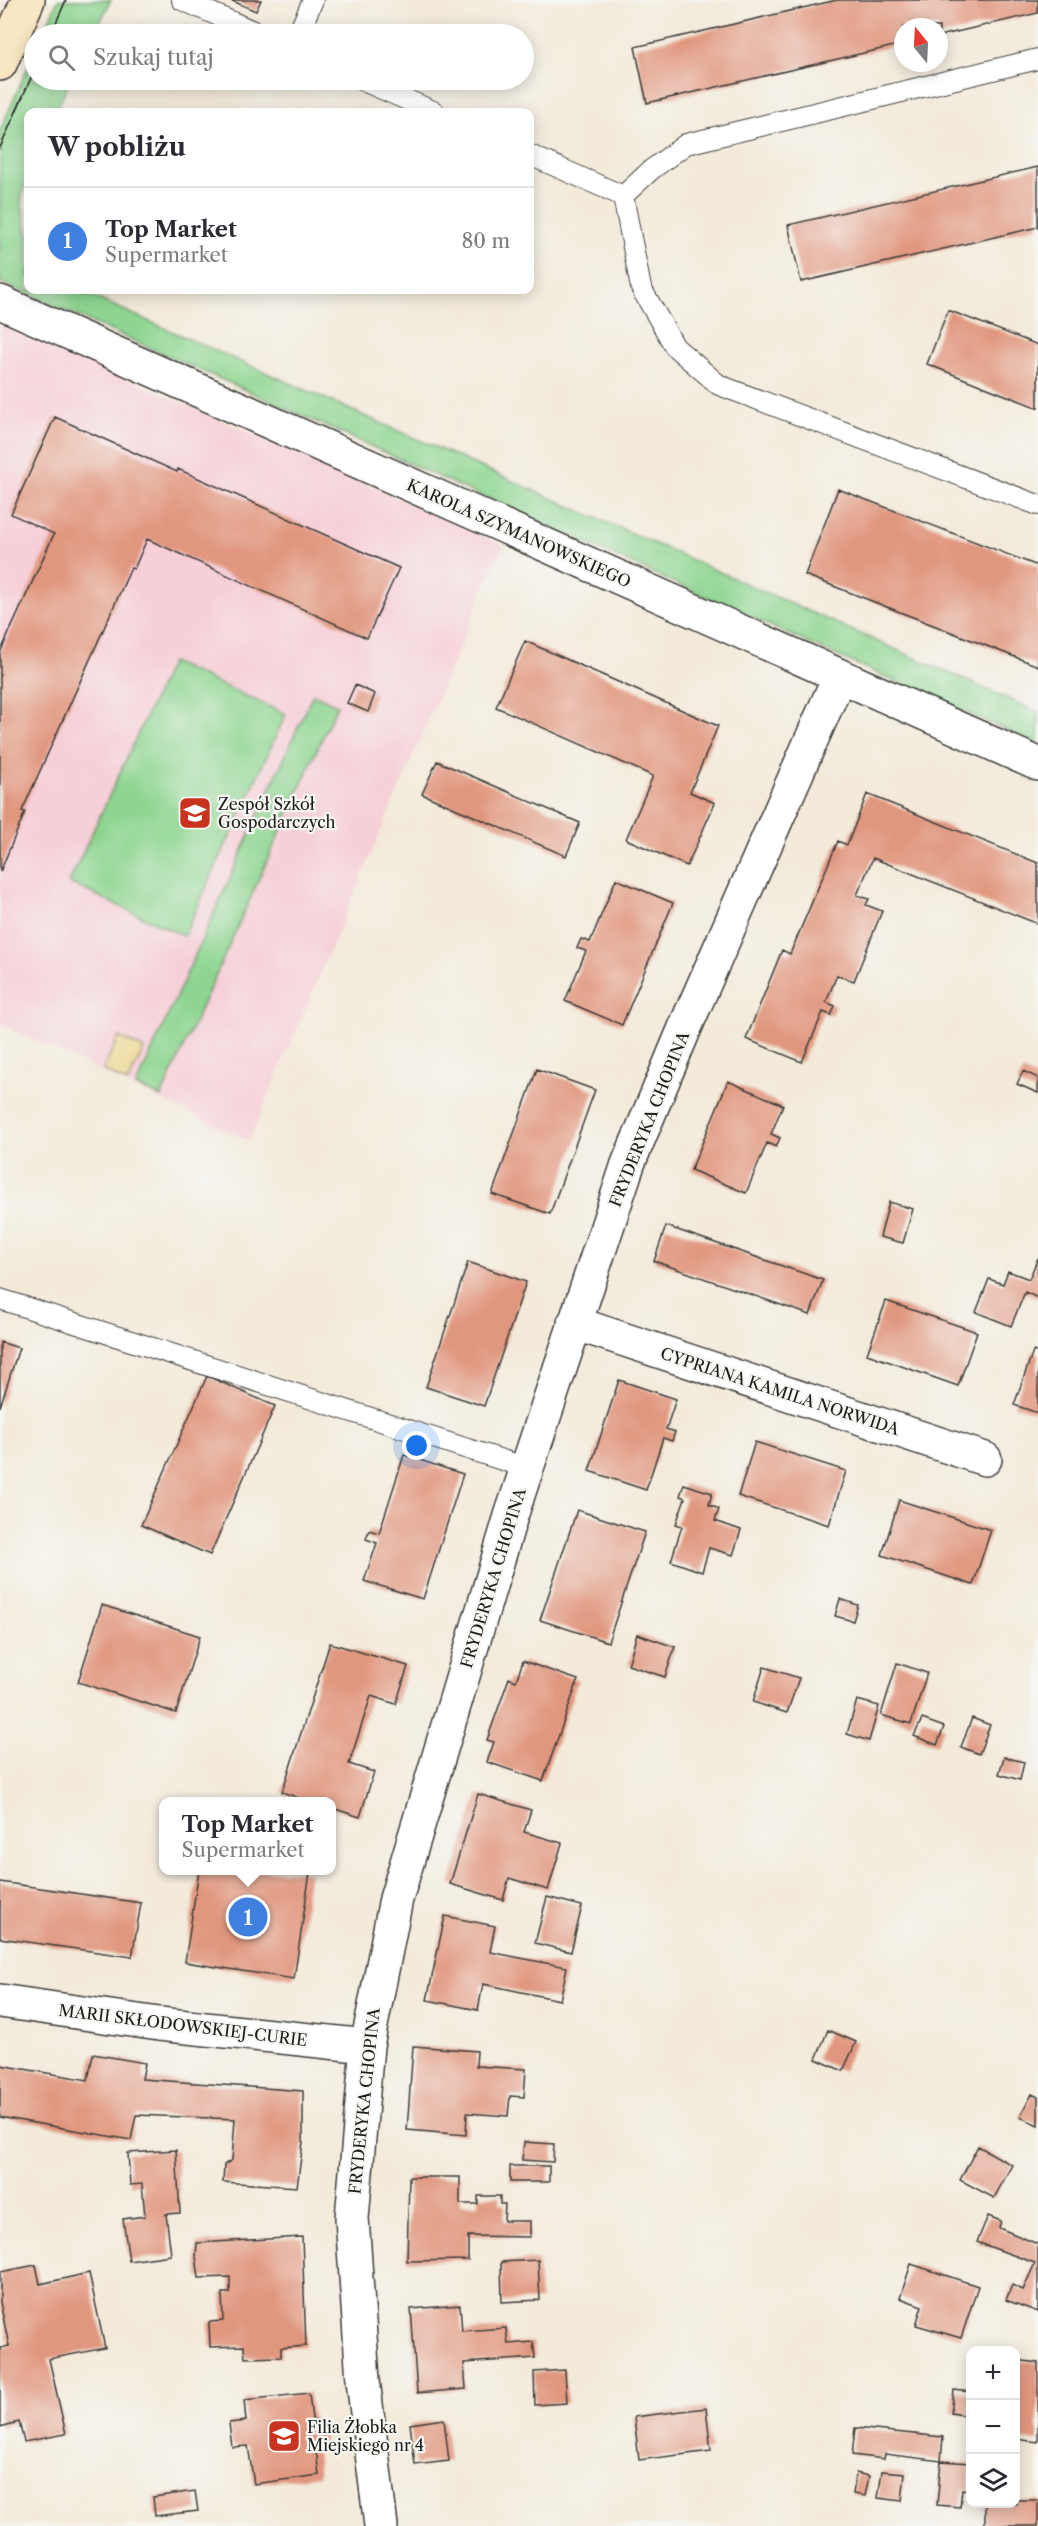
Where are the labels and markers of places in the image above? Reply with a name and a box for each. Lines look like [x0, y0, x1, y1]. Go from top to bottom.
place label: Zespół Szkół Gospodarczych [218, 794, 336, 832]
school or university icon: Zespół Szkół Gospodarczych [177, 795, 213, 831]
pin: 1 [228, 1894, 268, 1940]
place label: Filia Żłobka Miejskiego nr 4 [307, 2417, 424, 2455]
school or university icon: Filia Żłobka Miejskiego nr 4 [266, 2418, 302, 2454]

